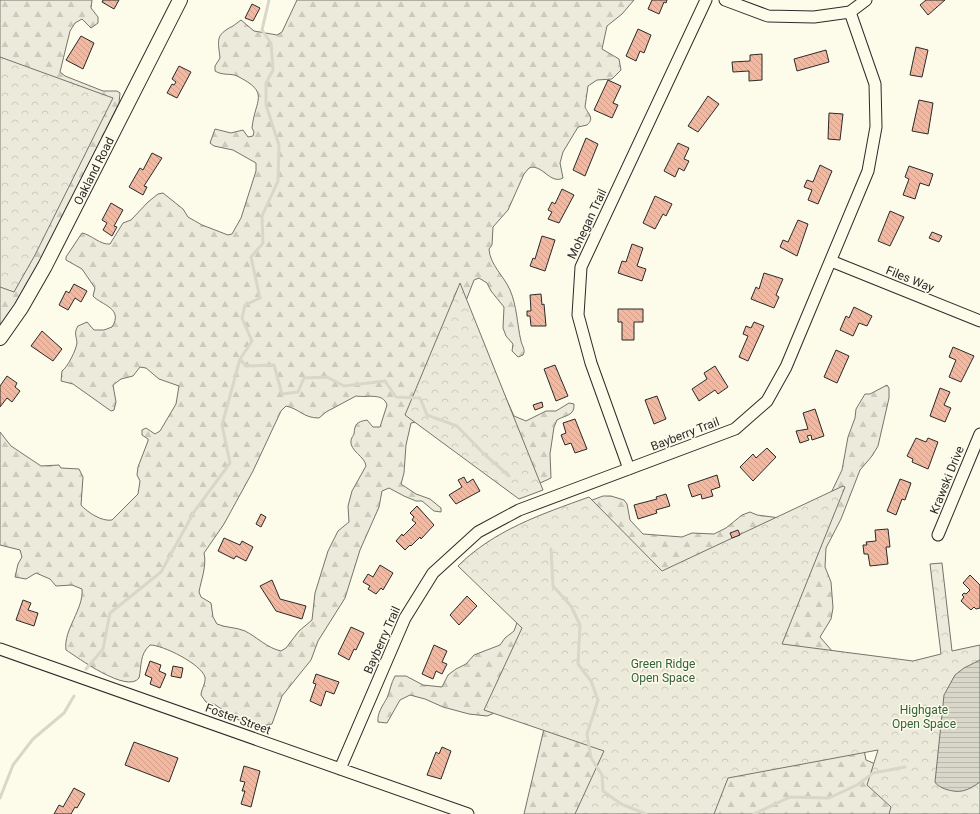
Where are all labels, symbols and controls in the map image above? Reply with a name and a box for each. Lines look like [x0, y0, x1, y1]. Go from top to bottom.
street label: Oakland Road [71, 135, 117, 207]
street label: Mohegan Trail [565, 187, 609, 261]
street label: Files Way [884, 263, 936, 295]
street label: Bayberry Trail [649, 415, 721, 453]
street label: Krawski Drive [927, 444, 967, 516]
street label: Bayberry Trail [361, 604, 403, 676]
park label: Green Ridge Open Space [631, 657, 695, 685]
street label: Foster Street [203, 701, 273, 737]
park label: Highgate Open Space [892, 703, 956, 731]

